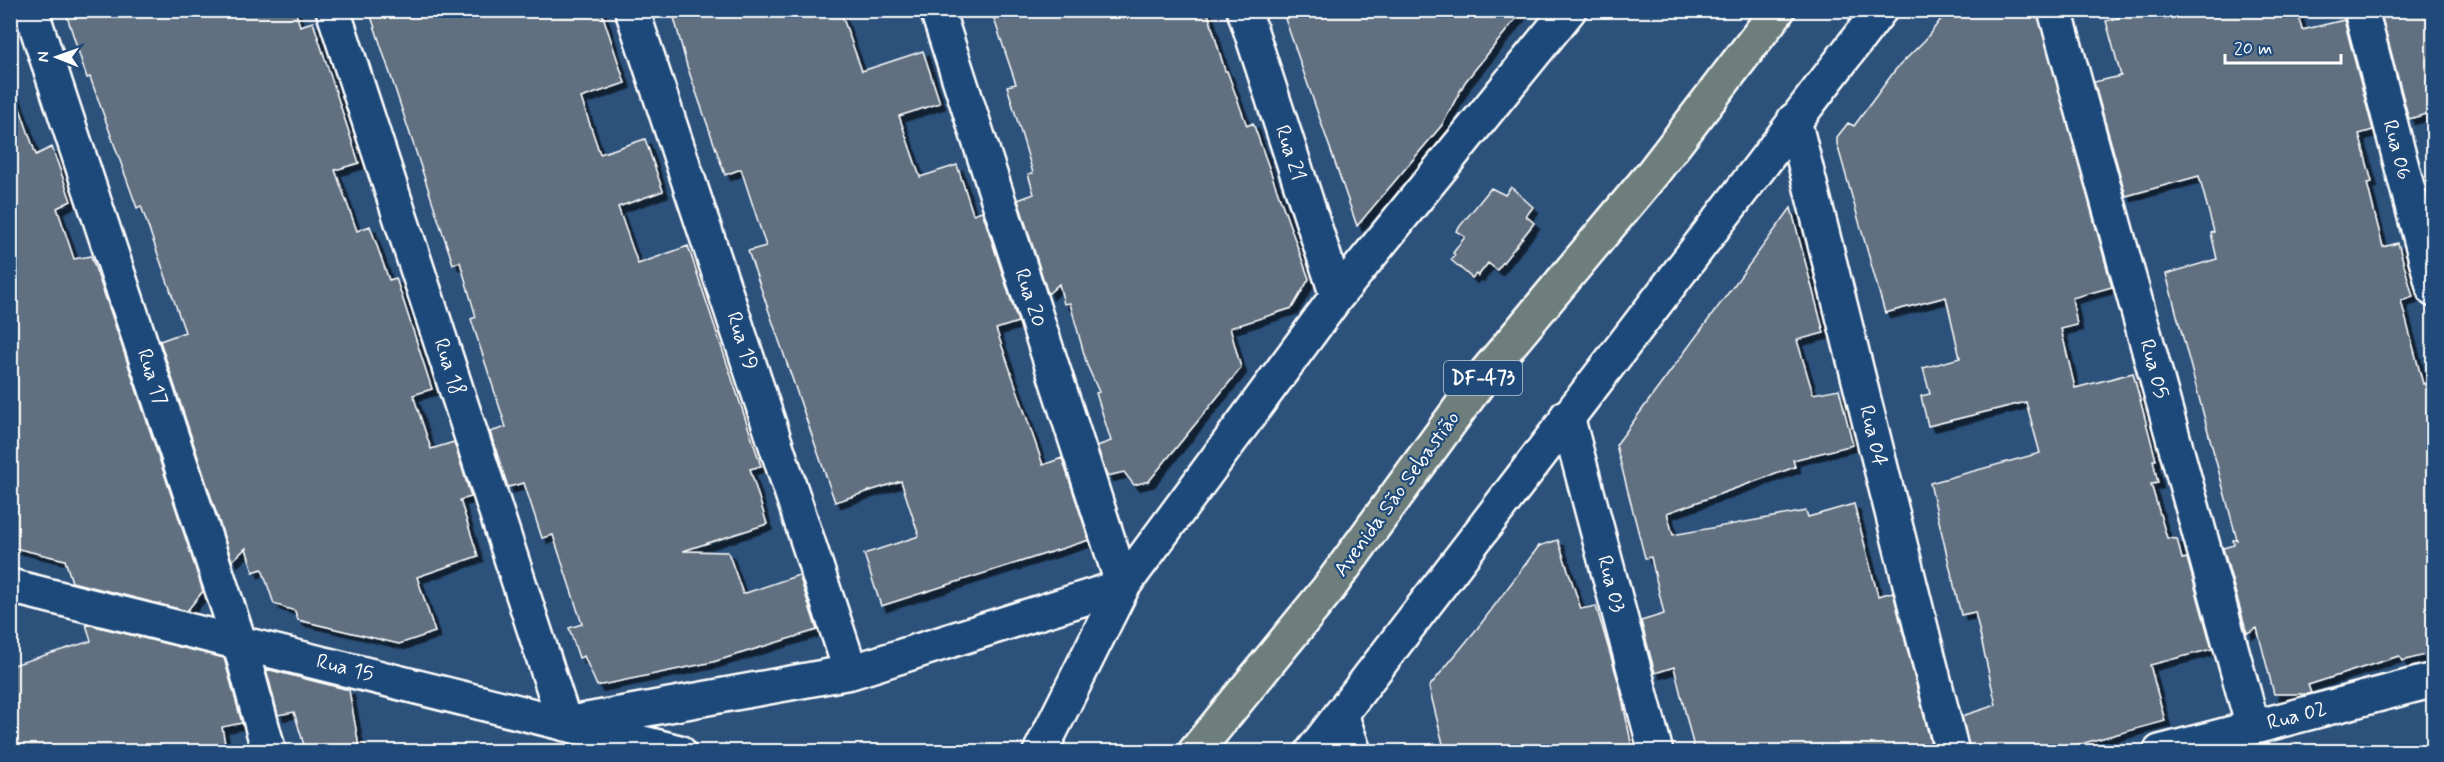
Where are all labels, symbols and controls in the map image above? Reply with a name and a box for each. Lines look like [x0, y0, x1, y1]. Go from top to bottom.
north arrow [27, 27, 87, 87]
scale bar [2225, 27, 2340, 65]
text: 20 m [2234, 37, 2272, 61]
text: N [33, 51, 54, 62]
street label: Rua 06 [2376, 117, 2418, 183]
street label: Rua 21 [1268, 122, 1312, 184]
street label: Rua 20 [1007, 265, 1053, 331]
street label: Rua 19 [719, 308, 765, 374]
street label: Rua 18 [427, 335, 471, 399]
street label: Rua 05 [2133, 336, 2175, 402]
street label: Rua 17 [130, 345, 174, 409]
road number: DF-473 [1444, 361, 1522, 395]
street label: Rua 04 [1852, 402, 1894, 470]
street label: Avenida São Sebastião [1327, 406, 1467, 582]
street label: Rua 03 [1590, 552, 1632, 616]
street label: Rua 15 [313, 647, 377, 689]
street label: Rua 02 [2264, 695, 2330, 737]

